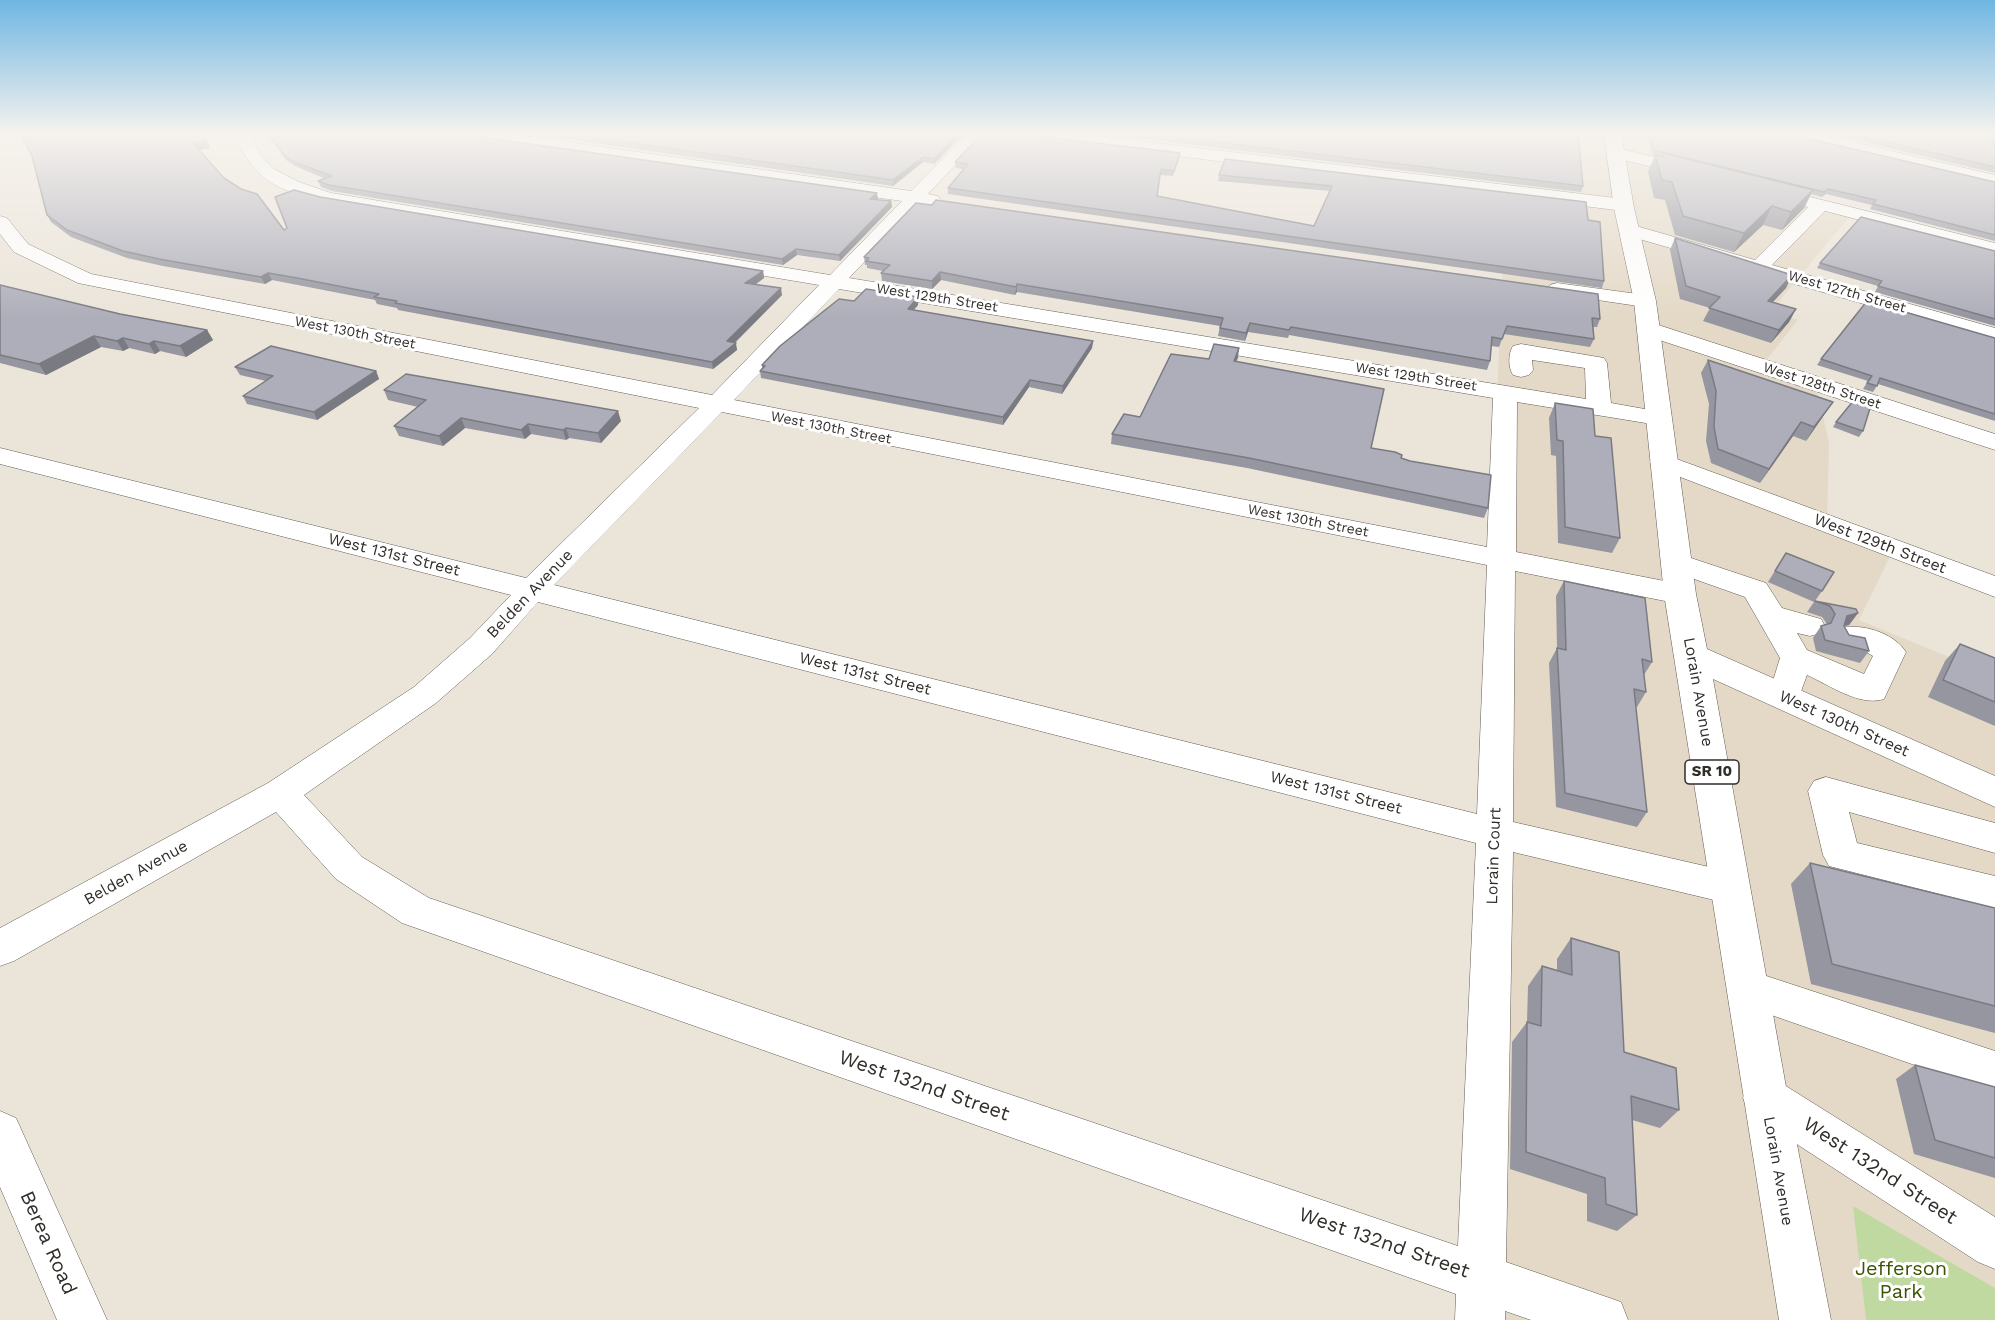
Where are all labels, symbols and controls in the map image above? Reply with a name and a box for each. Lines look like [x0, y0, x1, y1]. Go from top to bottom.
street label: West 127th Street [1786, 267, 1908, 317]
street label: West 129th Street [875, 280, 999, 316]
street label: West 130th Street [293, 313, 417, 353]
street label: West 129th Street [1354, 359, 1478, 395]
street label: West 128th Street [1761, 359, 1883, 413]
street label: West 130th Street [769, 408, 893, 448]
street label: West 130th Street [1246, 501, 1370, 541]
street label: West 129th Street [1811, 510, 1949, 578]
street label: West 131st Street [326, 529, 462, 581]
street label: Belden Avenue [483, 546, 577, 642]
street label: Lorain Avenue [1679, 636, 1717, 748]
street label: West 131st Street [797, 648, 933, 700]
street label: West 130th Street [1776, 687, 1912, 761]
road number: SR 10 [1685, 760, 1739, 784]
street label: West 131st Street [1268, 767, 1404, 819]
street label: Lorain Court [1483, 807, 1505, 905]
street label: Belden Avenue [81, 837, 191, 909]
street label: West 132nd Street [836, 1046, 1012, 1126]
street label: West 132nd Street [1798, 1112, 1962, 1230]
street label: Lorain Avenue [1759, 1115, 1797, 1227]
street label: Berea Road [14, 1187, 82, 1299]
street label: West 132nd Street [1296, 1203, 1472, 1283]
park label: Jefferson Park [1855, 1257, 1947, 1304]

